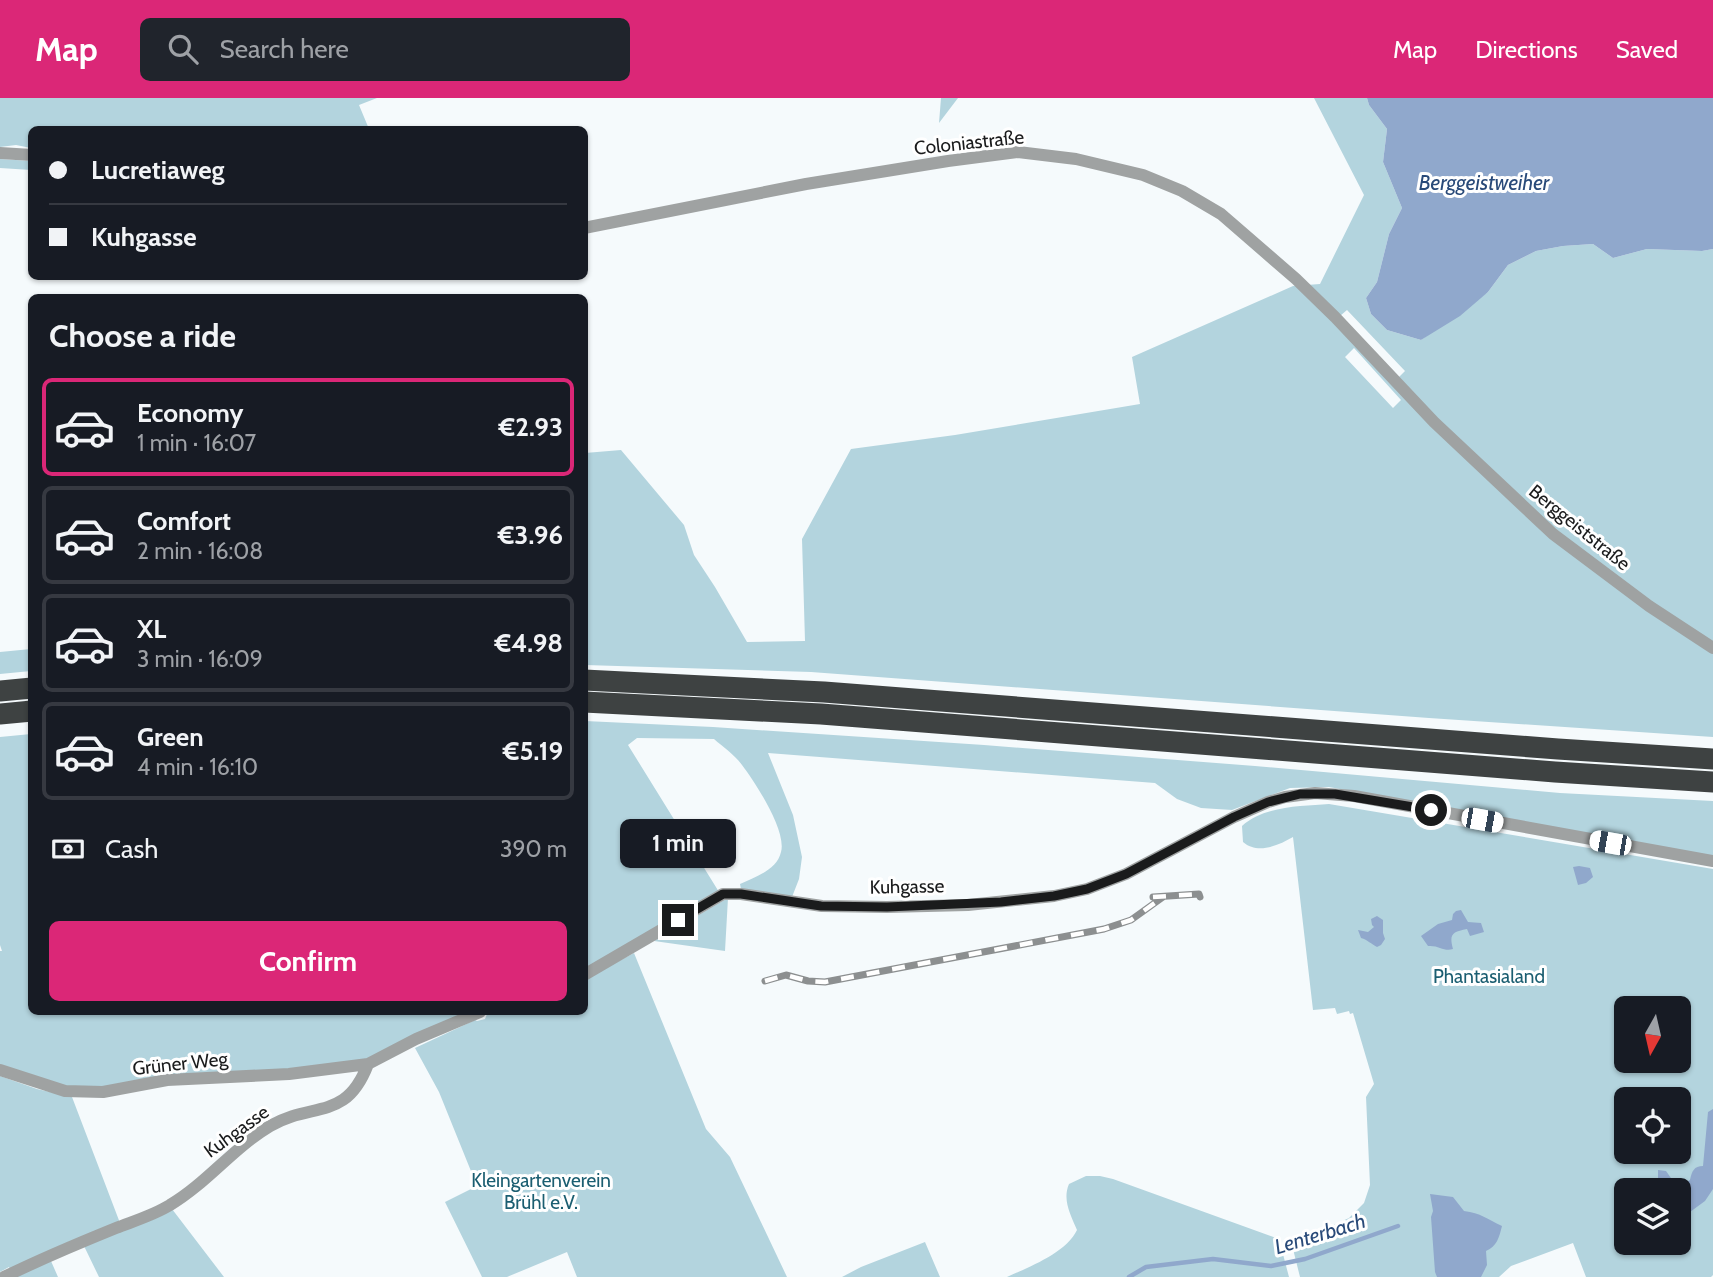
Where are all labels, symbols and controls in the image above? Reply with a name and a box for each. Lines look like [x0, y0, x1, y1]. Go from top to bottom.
search box [140, 18, 630, 81]
text: Map [35, 29, 98, 69]
icon: search [164, 30, 202, 68]
text: Search here [220, 33, 349, 65]
text: Map [1393, 35, 1437, 64]
text: Directions [1475, 35, 1578, 64]
text: Saved [1616, 35, 1678, 64]
street label: Coloniastraße [913, 125, 1025, 160]
text: Lucretiaweg [91, 154, 225, 186]
water label: Berggeistweiher [1419, 170, 1551, 195]
text: Kuhgasse [91, 221, 197, 253]
text: Choose a ride [49, 316, 236, 355]
icon: car [53, 396, 116, 459]
text: Economy [137, 397, 243, 429]
text: €2.93 [499, 411, 563, 443]
text: 1 min · 16:07 [137, 429, 256, 457]
street label: Berggeiststraße [1524, 480, 1635, 575]
icon: car [53, 504, 116, 567]
text: Comfort [137, 505, 231, 537]
text: €3.96 [498, 519, 563, 551]
text: 2 min · 16:08 [137, 537, 263, 565]
icon: car [53, 612, 116, 675]
text: XL [137, 613, 166, 645]
text: €4.98 [494, 627, 563, 659]
text: 3 min · 16:09 [137, 645, 263, 673]
icon: car [53, 720, 116, 783]
text: Green [137, 721, 204, 753]
text: €5.19 [503, 735, 563, 767]
text: 4 min · 16:10 [137, 753, 258, 781]
route start [1415, 794, 1447, 826]
car [1460, 806, 1505, 834]
callout: 1 min [620, 818, 736, 868]
text: 1 min [652, 829, 704, 857]
car [1588, 829, 1633, 857]
icon: cash [49, 830, 87, 868]
text: Cash [105, 833, 158, 865]
text: 390 m [500, 835, 567, 863]
street label: Kuhgasse [870, 874, 945, 899]
route end [662, 904, 694, 936]
button: Confirm [49, 921, 567, 1001]
park label: Phantasialand [1433, 965, 1545, 988]
north arrow [1614, 996, 1690, 1073]
map controls [1614, 996, 1691, 1255]
street label: Grüner Weg [131, 1047, 229, 1080]
button: locate [1614, 1087, 1691, 1164]
street label: Kuhgasse [199, 1100, 273, 1163]
park label: Kleingartenverein Brühl e.V. [471, 1169, 611, 1214]
button: layers [1614, 1178, 1691, 1255]
water label: Lenterbach [1271, 1208, 1368, 1259]

